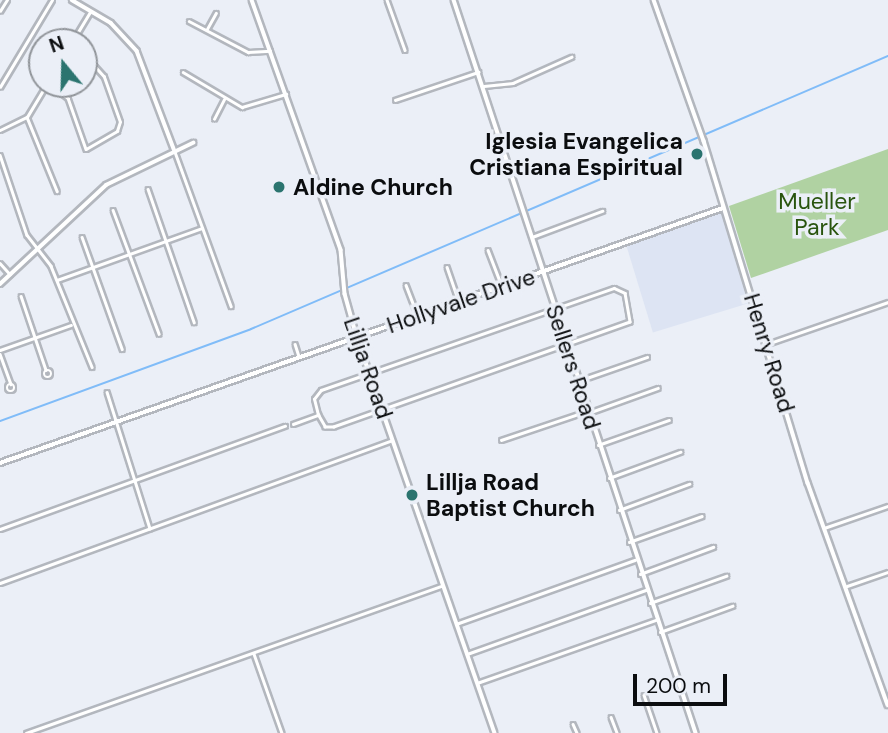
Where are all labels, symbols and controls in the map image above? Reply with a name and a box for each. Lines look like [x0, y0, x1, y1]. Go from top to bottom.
north arrow [28, 28, 98, 98]
text: N [46, 30, 67, 59]
place label: Iglesia Evangelica Cristiana Espiritual [469, 127, 683, 181]
marker: Iglesia Evangelica Cristiana Espiritual [689, 146, 705, 162]
place label: Aldine Church [293, 173, 453, 201]
marker: Aldine Church [271, 179, 287, 195]
park label: Mueller Park [778, 187, 856, 241]
street label: Hollyvale Drive [383, 263, 539, 339]
street label: Henry Road [738, 290, 800, 416]
street label: Sellers Road [540, 301, 606, 433]
street label: Lillja Road [338, 314, 398, 422]
place label: Lillja Road Baptist Church [426, 468, 595, 522]
marker: Lillja Road Baptist Church [404, 487, 420, 503]
scale bar [636, 660, 730, 704]
text: 200 m [646, 672, 711, 700]

